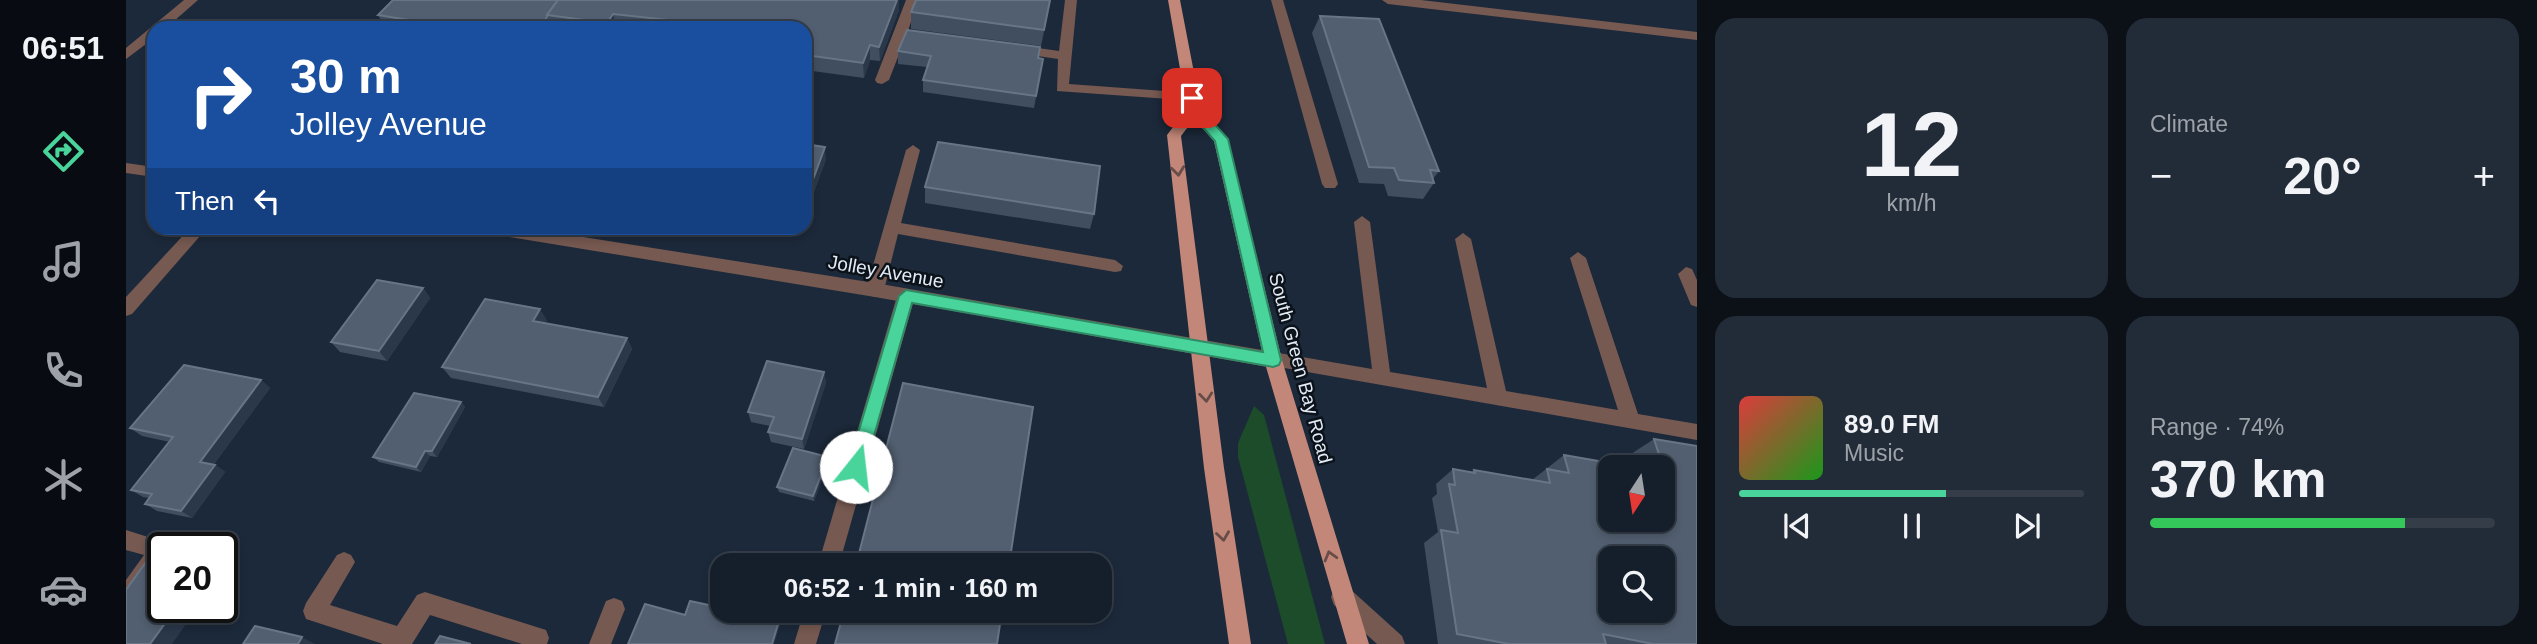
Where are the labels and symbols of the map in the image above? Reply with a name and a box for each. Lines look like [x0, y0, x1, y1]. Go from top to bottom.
pin [1162, 68, 1222, 128]
one-way arrow [1171, 165, 1186, 177]
street label: Jolley Avenue [827, 251, 945, 292]
street label: South Green Bay Road [1265, 271, 1336, 466]
one-way arrow [1198, 391, 1213, 402]
position arrow [819, 430, 893, 504]
north arrow [1598, 455, 1675, 532]
one-way arrow [1216, 530, 1231, 542]
speed limit sign: 20 [147, 532, 238, 623]
one-way arrow [1323, 550, 1338, 562]

